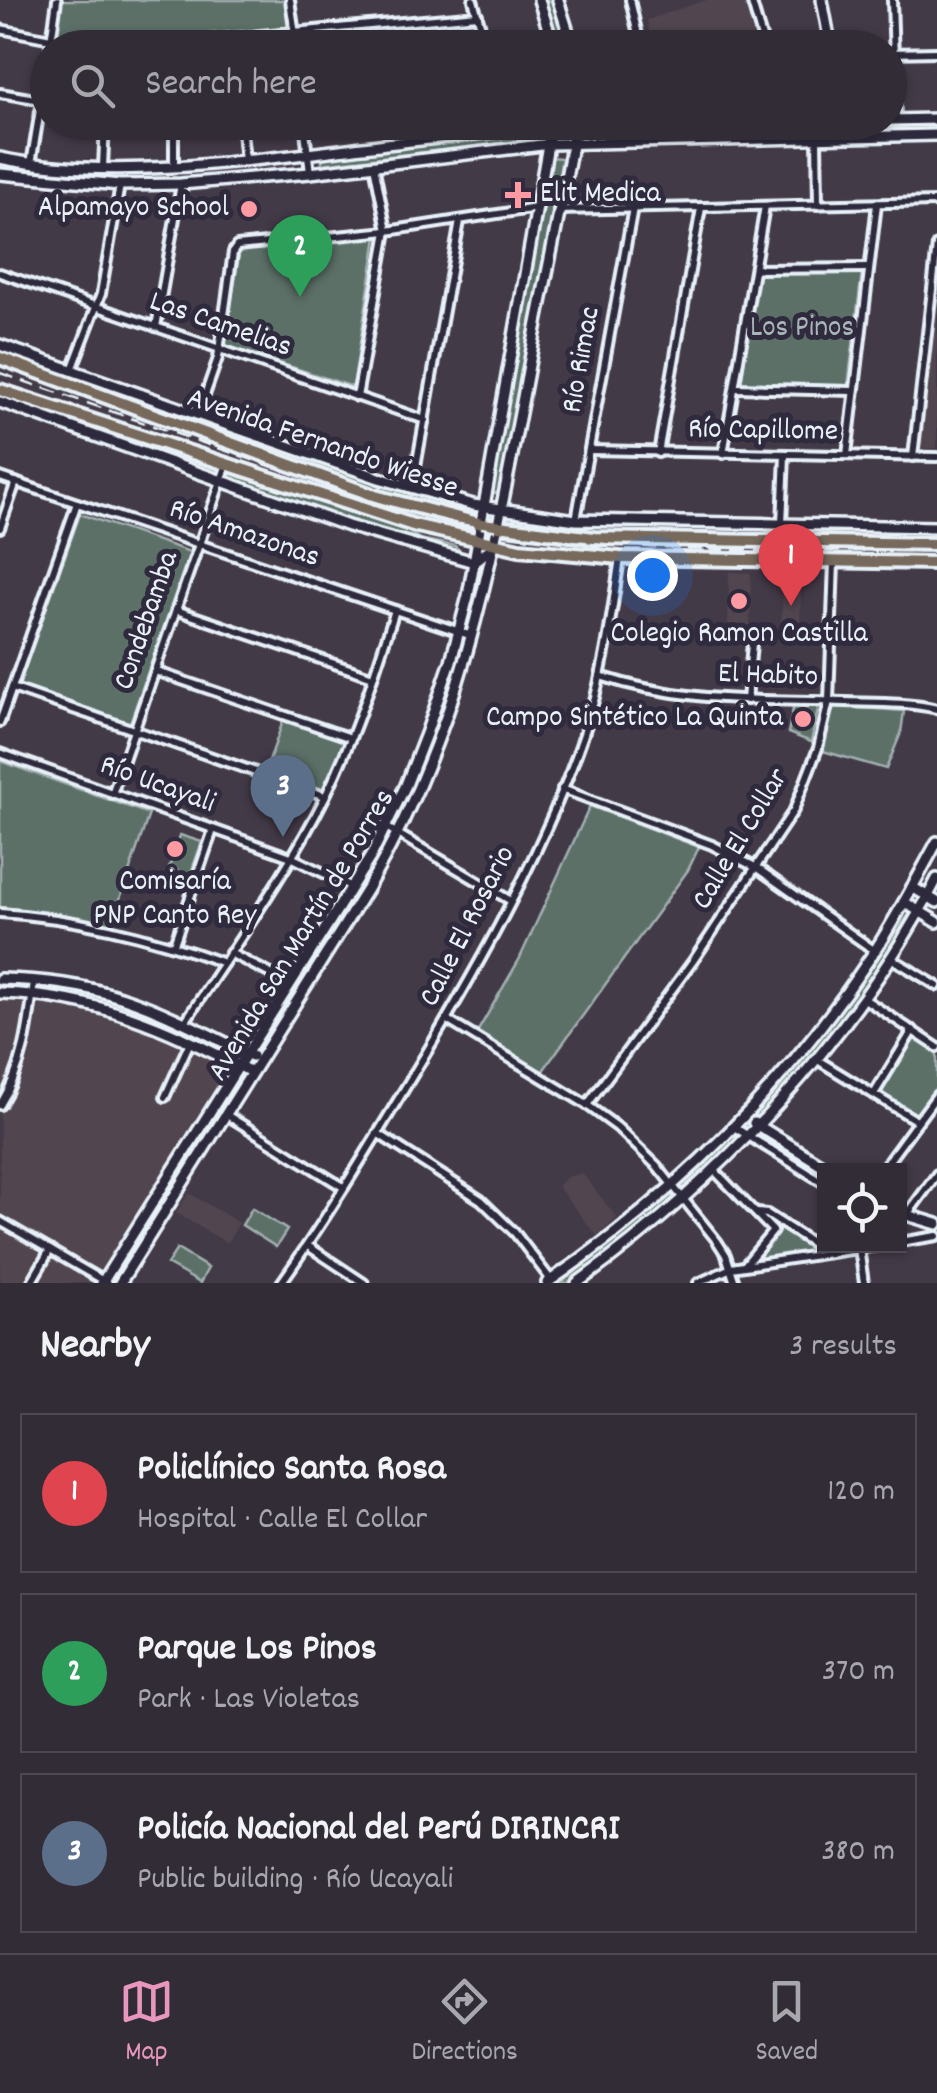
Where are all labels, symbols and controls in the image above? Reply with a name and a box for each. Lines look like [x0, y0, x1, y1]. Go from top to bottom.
search box [30, 30, 907, 140]
icon: search [65, 58, 120, 113]
text: Search here [145, 58, 317, 113]
place label: Elit Medica [540, 174, 662, 217]
marker: Elit Medica [505, 182, 531, 208]
place label: Alpamayo School [38, 188, 229, 231]
marker: Alpamayo School [238, 198, 260, 220]
pin: 2 [268, 214, 332, 297]
street label: Las Camelias [143, 282, 297, 370]
street label: Río Rimac [553, 303, 613, 417]
park label: Los Pinos [750, 308, 854, 351]
street label: Avenida Fernando Wiesse [180, 378, 464, 512]
street label: Río Capillome [688, 409, 838, 455]
street label: Río Amazonas [163, 489, 325, 581]
pin: 1 [758, 524, 824, 606]
street label: Condebamba [104, 545, 192, 696]
your location [627, 550, 678, 601]
marker: Colegio Ramon Castilla [728, 590, 750, 612]
place label: Colegio Ramon Castilla [610, 614, 869, 657]
street label: El Habito [717, 654, 819, 700]
place label: Campo Sintético La Quinta [486, 698, 784, 741]
marker: Campo Sintético La Quinta [792, 708, 814, 730]
street label: Río Ucayali [93, 745, 221, 827]
pin: 3 [250, 754, 316, 837]
street label: Calle El Collar [683, 761, 801, 919]
street label: Avenida San Martín de Porres [199, 782, 407, 1090]
marker: Comisaría PNP Canto Rey [164, 838, 186, 860]
street label: Calle El Rosario [410, 839, 528, 1015]
place label: Comisaría PNP Canto Rey [94, 862, 257, 939]
map controls [817, 1163, 907, 1253]
button: locate [817, 1163, 907, 1253]
text: Nearby [40, 1318, 150, 1378]
text: 3 results [789, 1325, 897, 1371]
text: Policlínico Santa Rosa [137, 1443, 446, 1498]
text: 1 [71, 1470, 78, 1516]
text: 120 m [827, 1470, 895, 1516]
text: Hospital · Calle El Collar [137, 1498, 427, 1544]
text: Parque Los Pinos [137, 1623, 377, 1678]
text: 2 [68, 1650, 81, 1696]
text: 370 m [822, 1650, 895, 1696]
text: Park · Las Violetas [137, 1678, 360, 1724]
text: Policía Nacional del Perú DIRINCRI [137, 1803, 620, 1858]
text: 3 [67, 1830, 82, 1876]
text: 380 m [821, 1830, 895, 1876]
text: Public building · Río Ucayali [137, 1858, 453, 1904]
tab: Map [119, 1974, 174, 2074]
tab: Directions [412, 1974, 518, 2074]
tab: Saved [756, 1974, 818, 2074]

